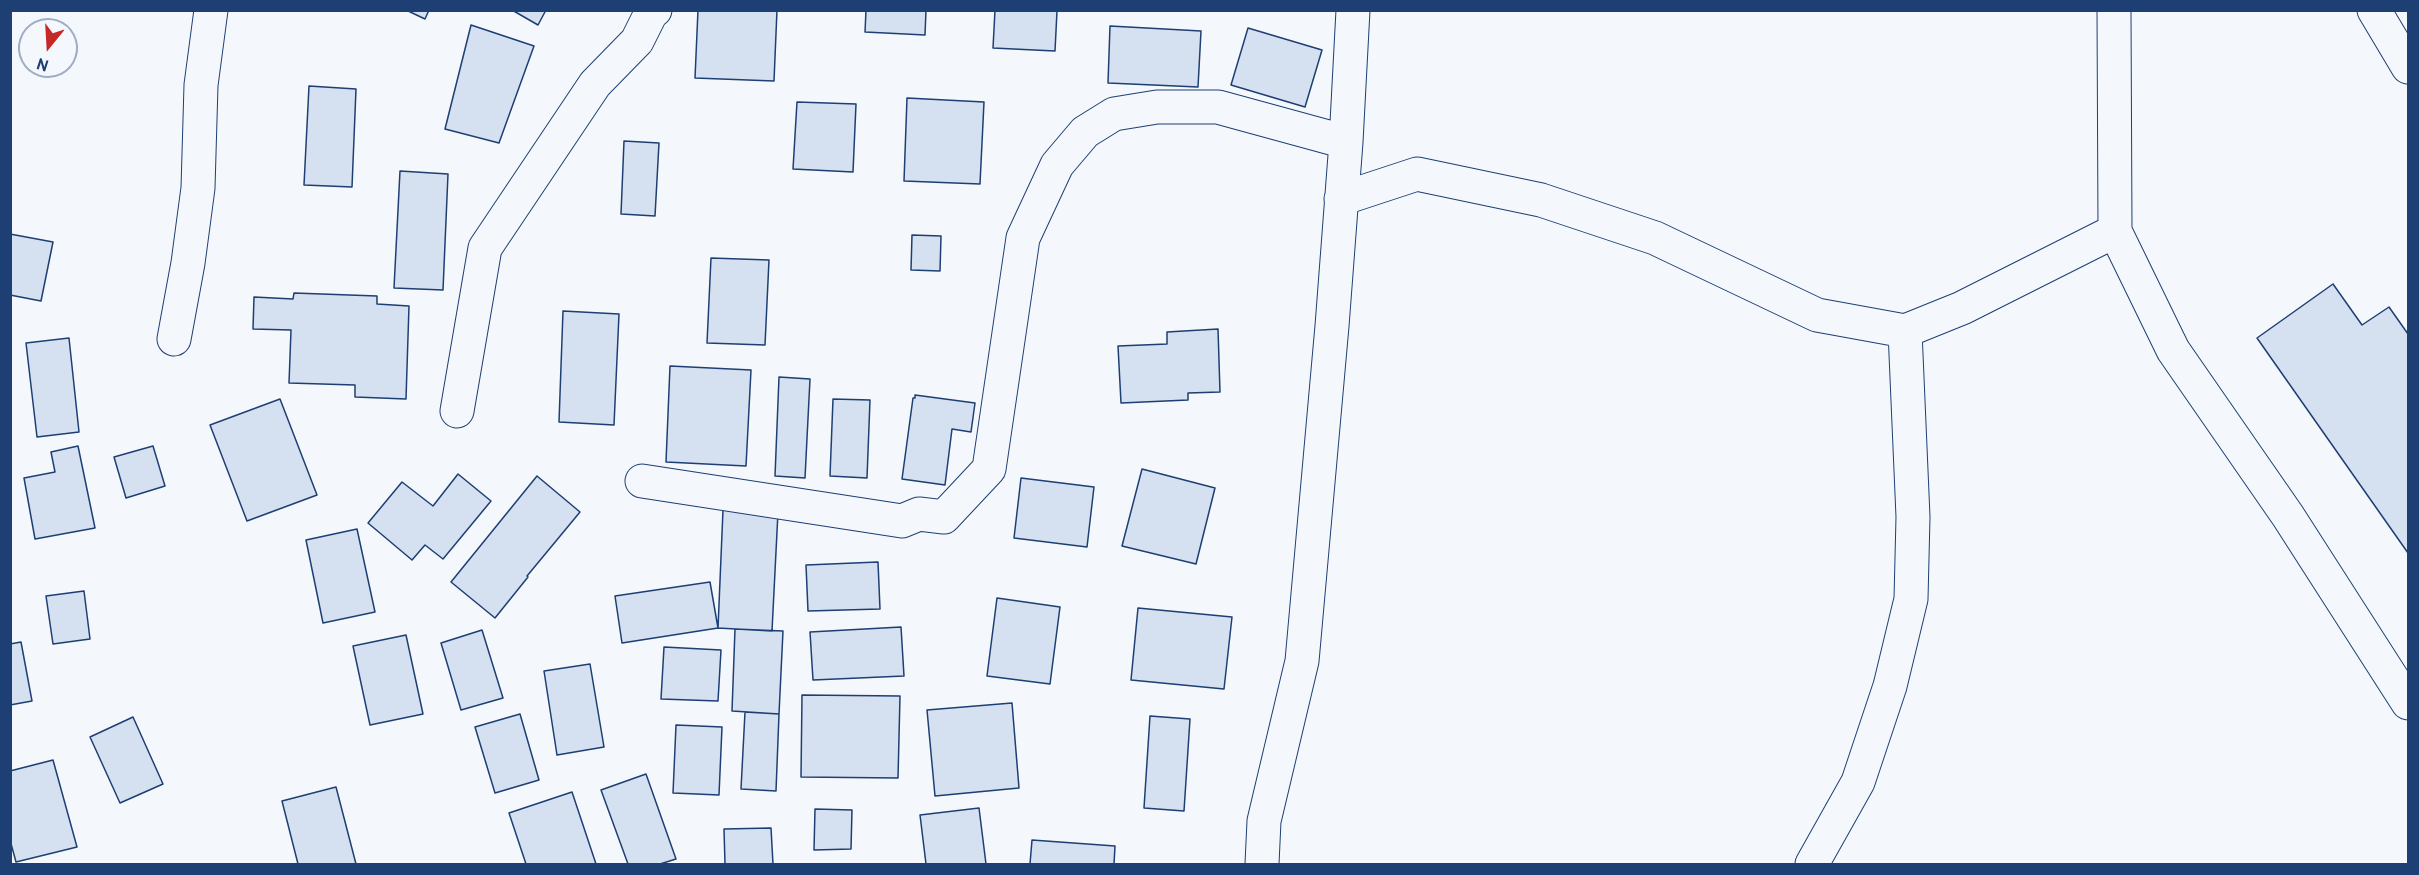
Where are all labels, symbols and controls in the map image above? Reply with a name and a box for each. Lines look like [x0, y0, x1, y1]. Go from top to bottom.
north arrow [18, 18, 78, 78]
text: N [34, 52, 52, 75]

